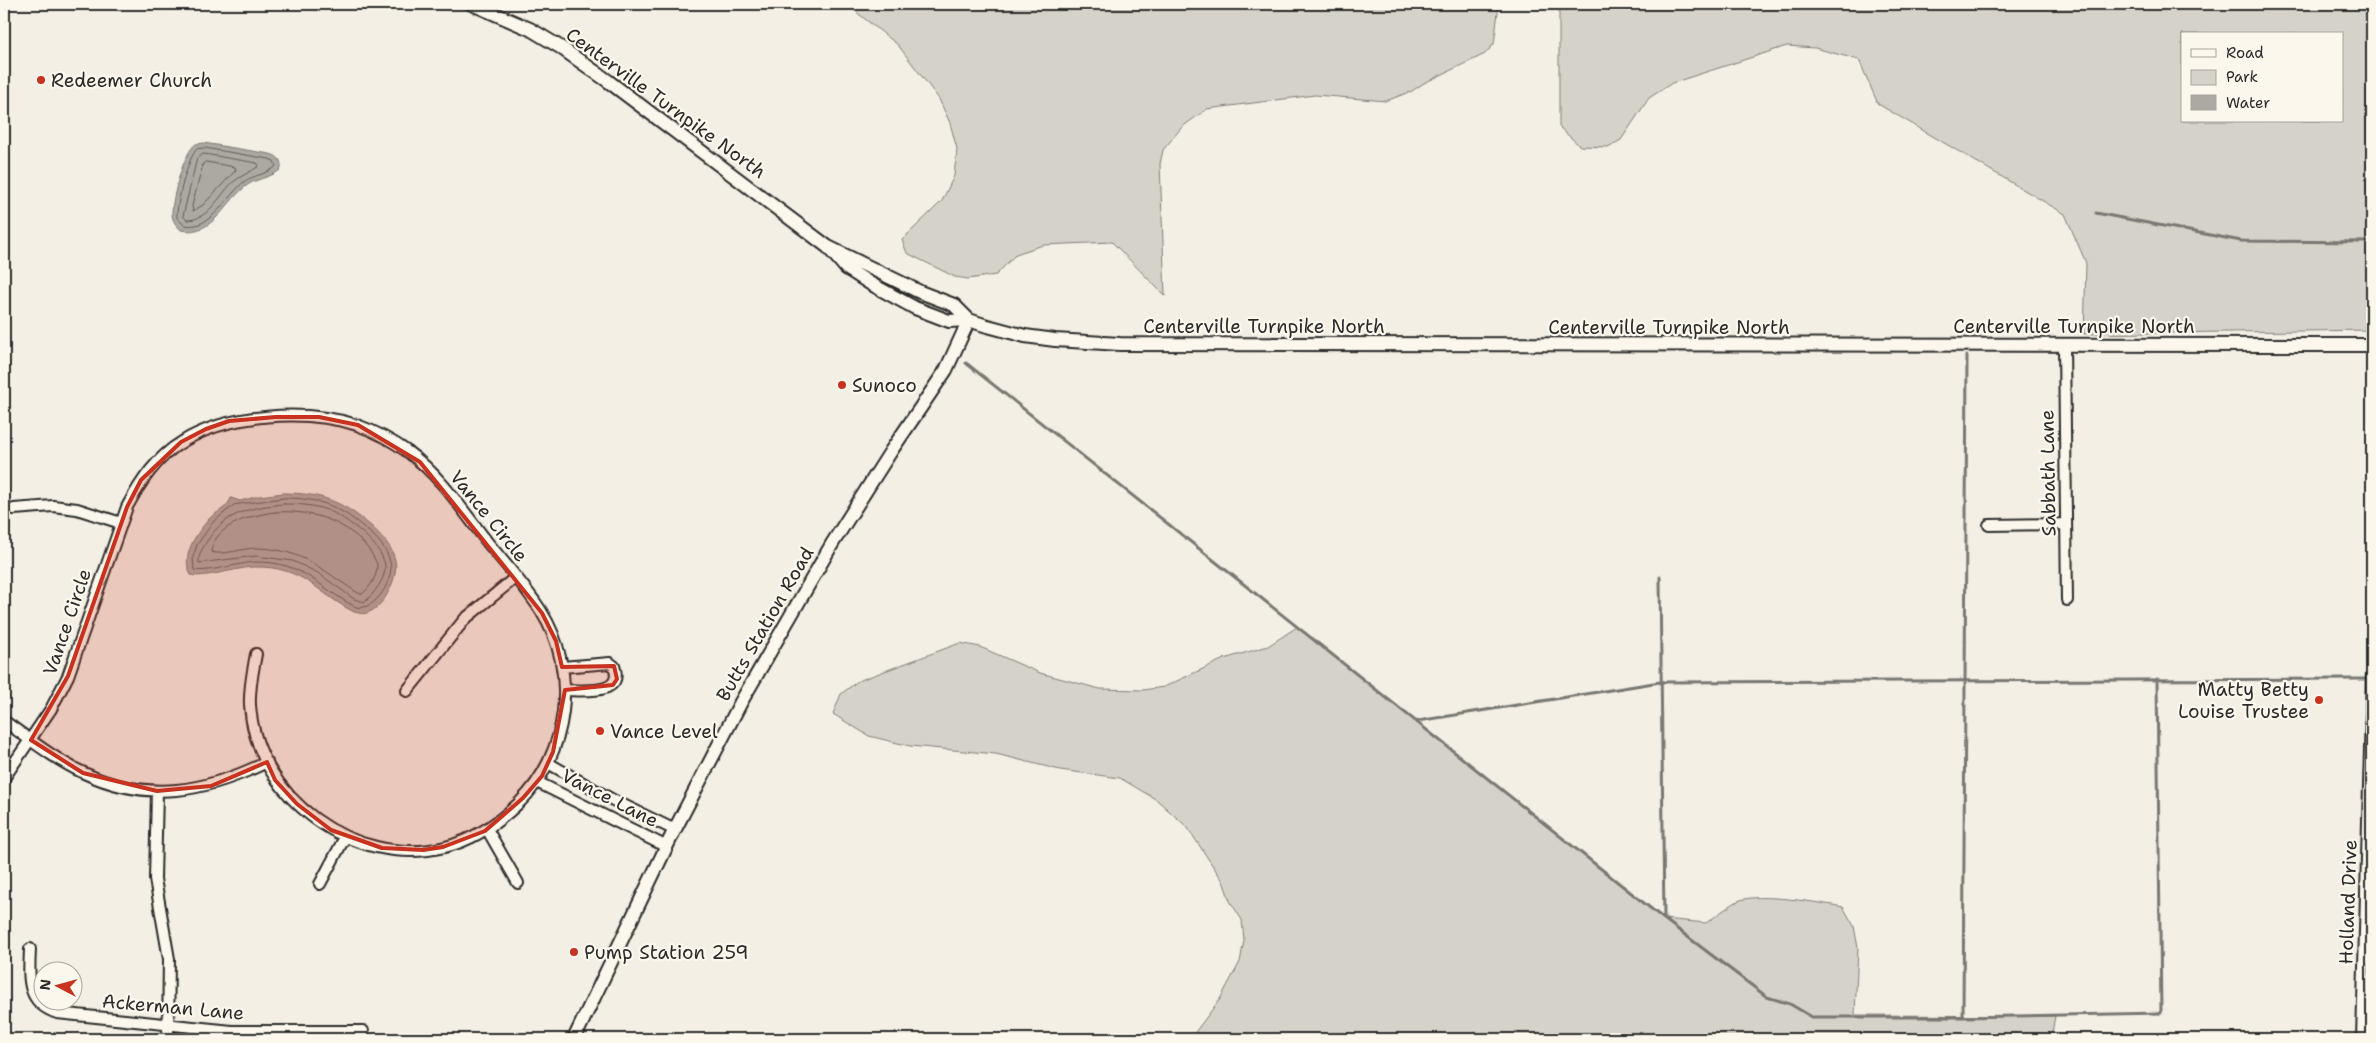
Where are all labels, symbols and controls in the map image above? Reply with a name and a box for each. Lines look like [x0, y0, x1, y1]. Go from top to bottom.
street label: Centerville Turnpike North [561, 22, 771, 184]
legend [2181, 32, 2344, 122]
text: Road [2226, 43, 2264, 63]
text: Park [2226, 67, 2258, 87]
place label: Redeemer Church [51, 68, 212, 93]
marker: Redeemer Church [35, 74, 47, 86]
text: Water [2226, 93, 2270, 113]
street label: Centerville Turnpike North [1143, 314, 1385, 339]
street label: Centerville Turnpike North [1953, 314, 2195, 339]
street label: Centerville Turnpike North [1548, 315, 1790, 340]
place label: Sunoco [852, 373, 917, 398]
marker: Sunoco [836, 379, 848, 391]
street label: Sabbath Lane [2034, 409, 2062, 537]
street label: Vance Circle [444, 465, 534, 567]
street label: Butts Station Road [711, 542, 819, 706]
street label: Vance Circle [37, 565, 97, 679]
place label: Matty Betty Louise Trustee [2178, 677, 2309, 724]
marker: Matty Betty Louise Trustee [2313, 694, 2325, 706]
place label: Vance Level [610, 719, 718, 744]
marker: Vance Level [594, 725, 606, 737]
street label: Vance Lane [557, 763, 663, 833]
street label: Holland Drive [2333, 839, 2363, 965]
place label: Pump Station 259 [584, 940, 749, 965]
marker: Pump Station 259 [568, 946, 580, 958]
north arrow [32, 960, 82, 1010]
text: N [36, 978, 55, 991]
street label: Ackerman Lane [101, 988, 245, 1026]

